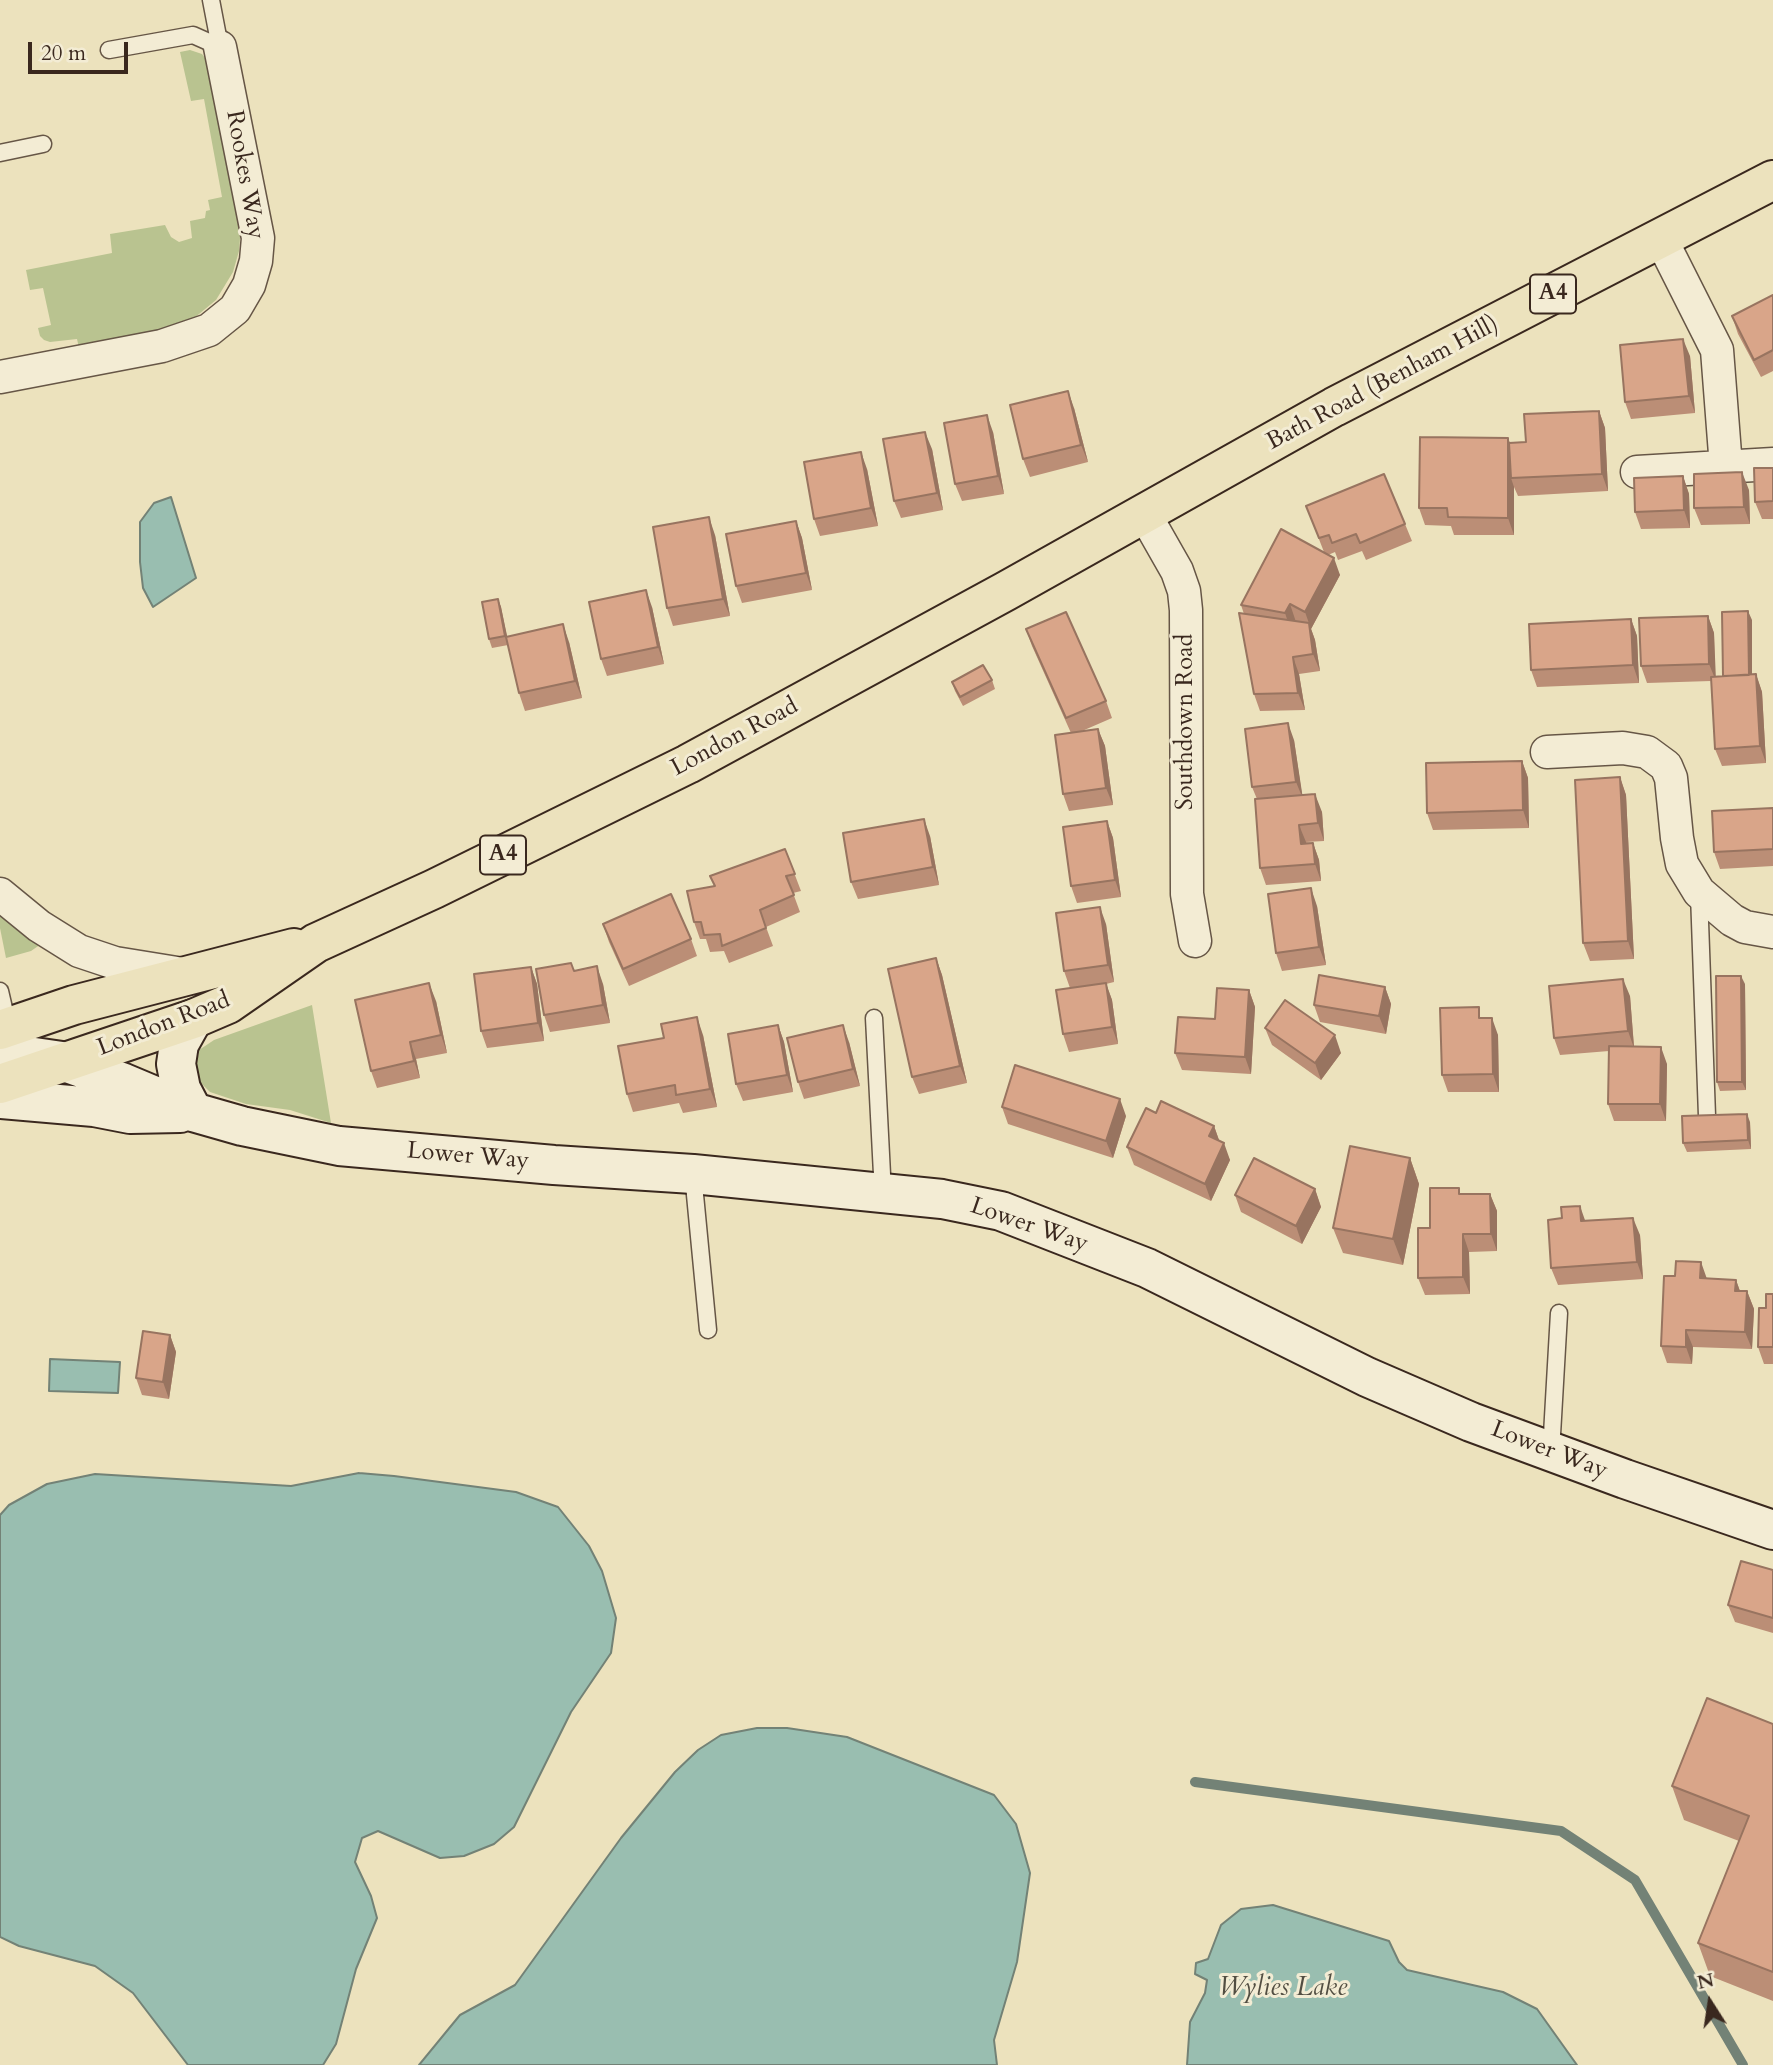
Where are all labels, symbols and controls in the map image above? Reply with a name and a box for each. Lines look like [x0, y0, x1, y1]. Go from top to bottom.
scale bar [32, 28, 131, 72]
text: 20 m [41, 39, 86, 68]
street label: Rookes Way [219, 108, 269, 242]
road number: A4 [1530, 274, 1576, 314]
street label: Bath Road (Benham Hill) [1262, 311, 1504, 457]
street label: Southdown Road [1172, 634, 1200, 810]
street label: London Road [667, 692, 803, 784]
road number: A4 [480, 835, 526, 874]
street label: London Road [94, 987, 234, 1063]
street label: Lower Way [406, 1137, 530, 1177]
street label: Lower Way [966, 1192, 1092, 1260]
street label: Lower Way [1487, 1416, 1611, 1486]
north arrow [1675, 1967, 1745, 2037]
text: N [1695, 1967, 1716, 1996]
water label: Wylies Lake [1219, 1973, 1347, 2005]

